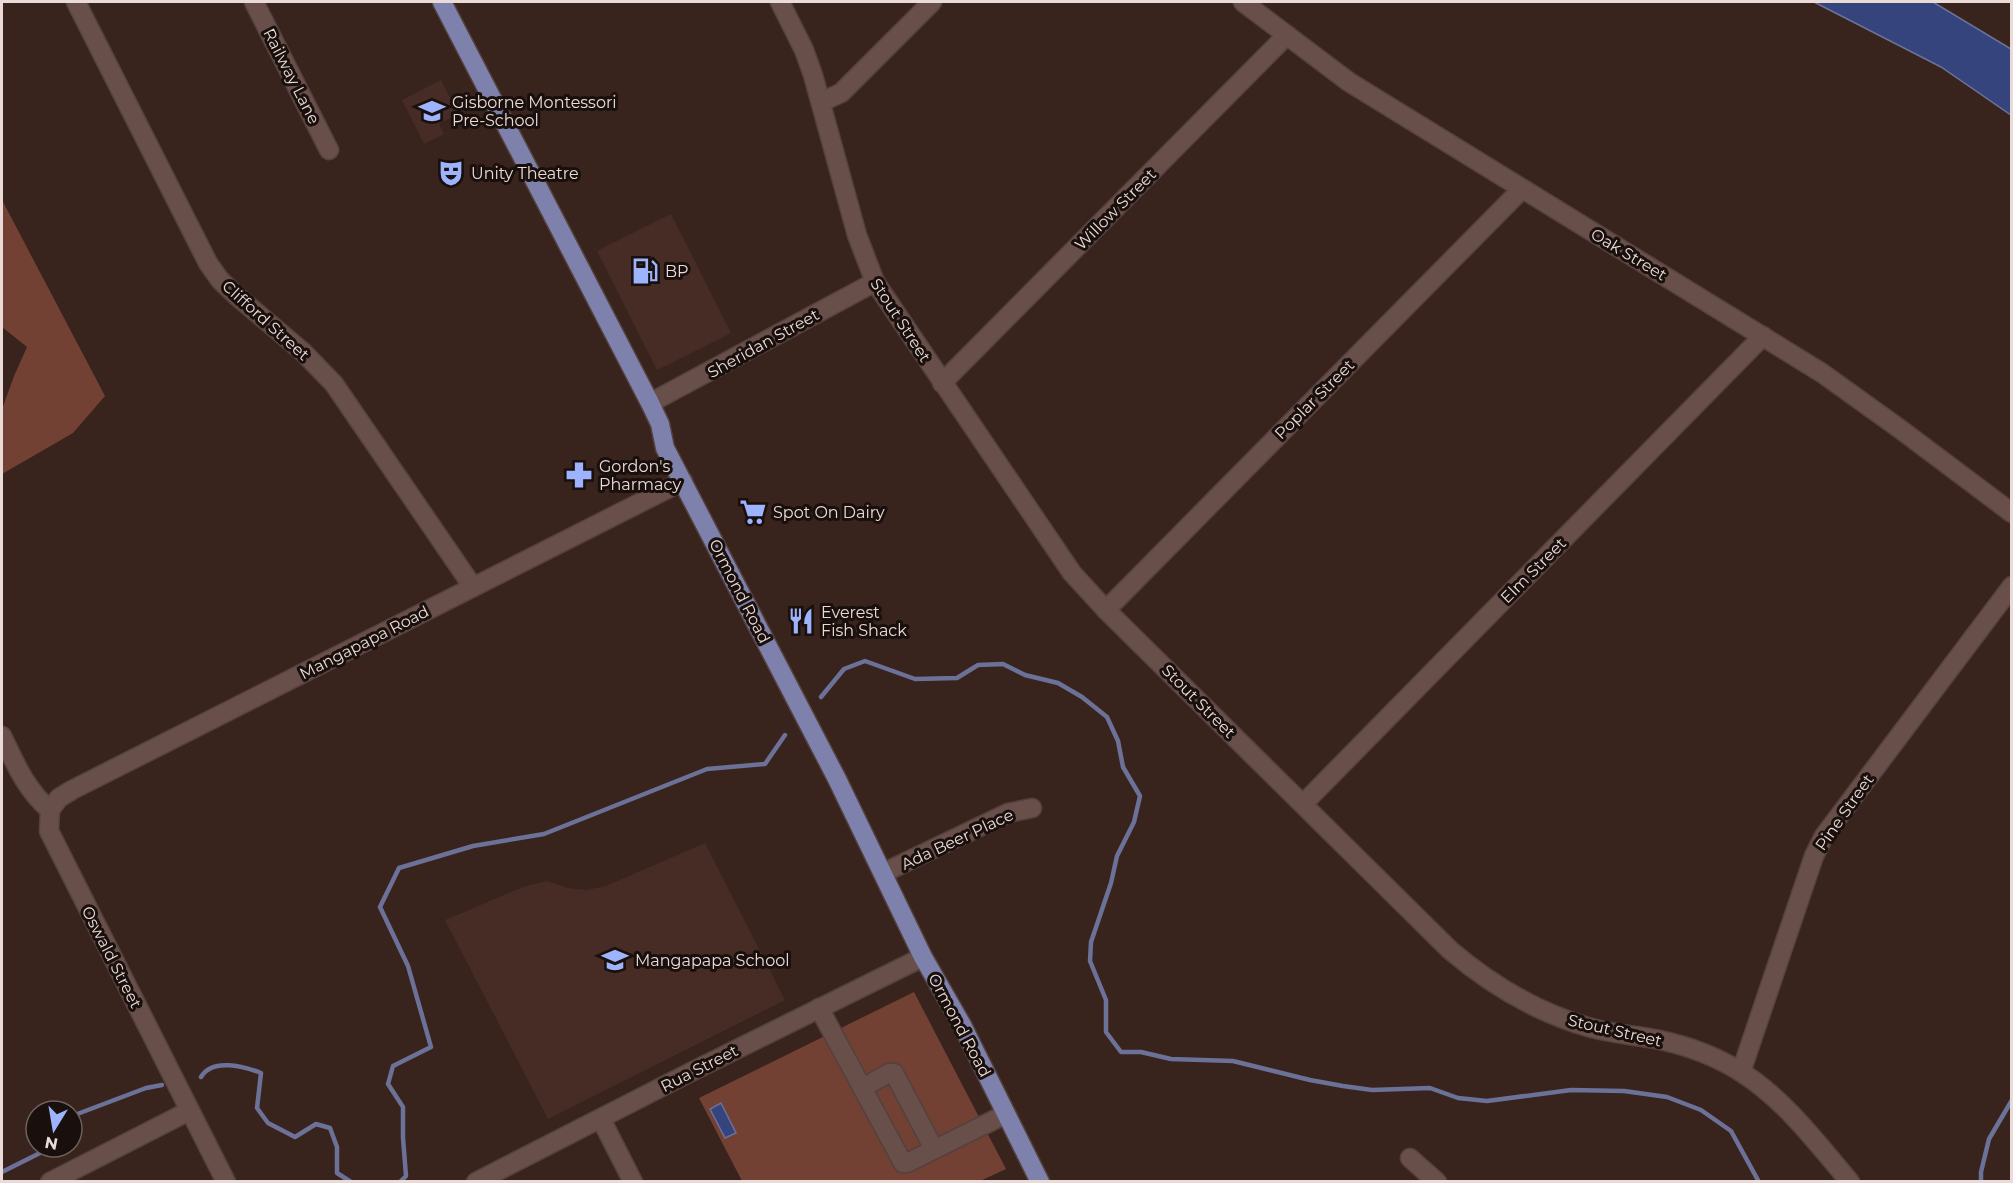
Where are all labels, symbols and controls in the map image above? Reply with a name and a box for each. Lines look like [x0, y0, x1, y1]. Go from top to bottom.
street label: Railway Lane [259, 25, 324, 127]
place label: Gisborne Montessori Pre-School [452, 93, 617, 130]
school or university icon: Gisborne Montessori Pre-School [417, 96, 447, 126]
theatre icon: Unity Theatre [436, 158, 466, 188]
place label: Unity Theatre [471, 164, 579, 183]
street label: Willow Street [1071, 165, 1160, 254]
street label: Oak Street [1587, 224, 1670, 285]
fuel station icon: BP [630, 256, 660, 286]
place label: BP [665, 262, 689, 281]
street label: Stout Street [867, 275, 935, 366]
street label: Clifford Street [218, 276, 313, 365]
street label: Sheridan Street [704, 305, 823, 382]
street label: Poplar Street [1271, 355, 1359, 443]
place label: Gordon's Pharmacy [599, 457, 681, 494]
pharmacy icon: Gordon's Pharmacy [564, 460, 594, 490]
supermarket icon: Spot On Dairy [738, 497, 768, 527]
place label: Spot On Dairy [773, 503, 885, 522]
street label: Elm Street [1497, 533, 1570, 607]
street label: Ormond Road [705, 536, 774, 647]
street label: Mangapapa Road [296, 602, 432, 683]
place label: Everest Fish Shack [821, 603, 907, 640]
restaurant icon: Everest Fish Shack [786, 606, 816, 636]
street label: Stout Street [1158, 661, 1240, 742]
street label: Pine Street [1811, 770, 1878, 854]
street label: Ada Beer Place [898, 805, 1016, 874]
street label: Oswald Street [78, 903, 146, 1012]
school or university icon: Mangapapa School [600, 945, 630, 975]
place label: Mangapapa School [635, 951, 790, 970]
street label: Ormond Road [924, 970, 995, 1080]
street label: Stout Street [1566, 1010, 1664, 1051]
street label: Rua Street [657, 1041, 742, 1096]
north arrow [24, 1099, 84, 1159]
text: N [43, 1133, 59, 1154]

